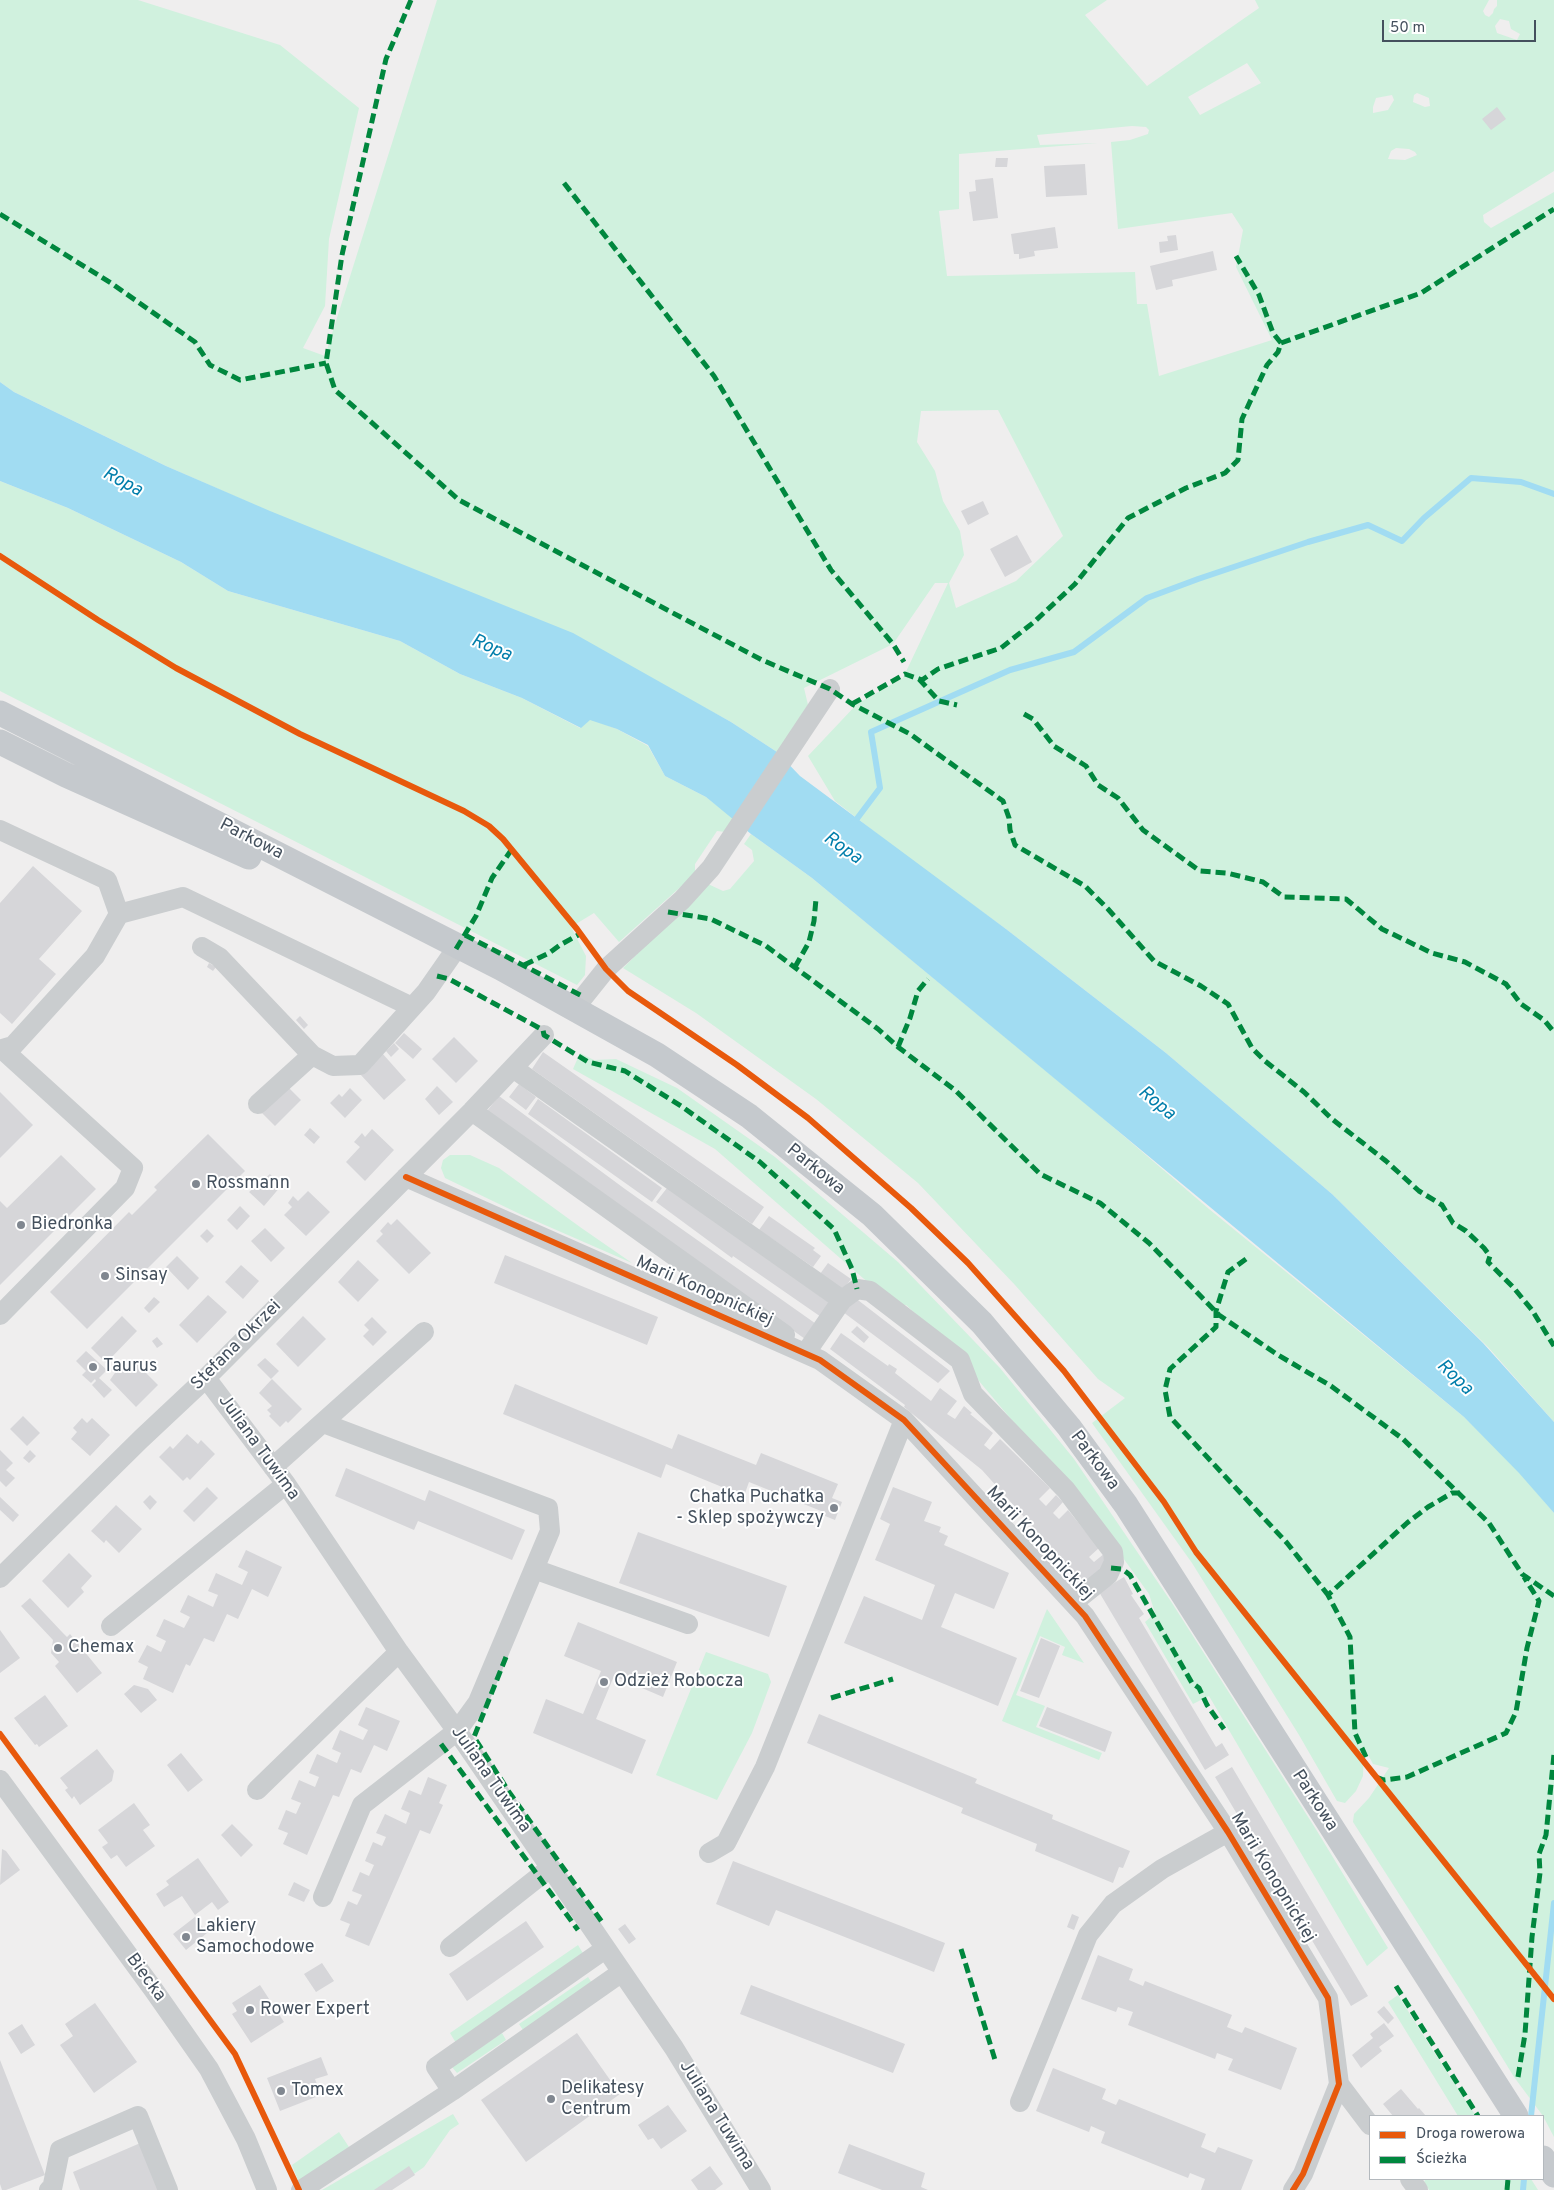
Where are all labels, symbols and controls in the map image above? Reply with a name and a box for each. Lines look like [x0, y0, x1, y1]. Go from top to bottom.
scale bar [1384, 10, 1538, 42]
text: 50 m [1390, 19, 1425, 38]
water label: Ropa [98, 463, 146, 503]
water label: Ropa [467, 630, 515, 668]
street label: Parkowa [216, 815, 286, 865]
water label: Ropa [818, 828, 866, 870]
water label: Ropa [1133, 1082, 1179, 1126]
street label: Parkowa [782, 1140, 848, 1200]
place label: Rossmann [206, 1173, 290, 1195]
marker: Rossmann [190, 1178, 202, 1190]
place label: Biedronka [31, 1214, 113, 1236]
marker: Biedronka [15, 1219, 27, 1231]
street label: Marii Konopnickiej [632, 1252, 776, 1332]
place label: Sinsay [115, 1265, 168, 1287]
marker: Sinsay [99, 1270, 111, 1282]
street label: Stefana Okrzei [187, 1296, 287, 1396]
water label: Ropa [1431, 1355, 1477, 1401]
place label: Taurus [103, 1356, 157, 1378]
marker: Taurus [87, 1361, 99, 1373]
street label: Juliana Tuwima [213, 1391, 303, 1505]
street label: Parkowa [1065, 1427, 1123, 1495]
street label: Marii Konopnickiej [981, 1483, 1097, 1605]
place label: Chatka Puchatka - Sklep spożywczy [676, 1487, 824, 1530]
marker: Chatka Puchatka - Sklep spożywczy [828, 1502, 840, 1514]
place label: Chemax [68, 1637, 134, 1659]
marker: Chemax [52, 1642, 64, 1654]
place label: Odzież Robocza [614, 1671, 743, 1693]
marker: Odzież Robocza [598, 1676, 610, 1688]
street label: Juliana Tuwima [445, 1723, 535, 1837]
street label: Parkowa [1286, 1766, 1342, 1836]
street label: Marii Konopnickiej [1225, 1809, 1319, 1947]
place label: Lakiery Samochodowe [196, 1916, 314, 1958]
marker: Lakiery Samochodowe [180, 1931, 192, 1943]
street label: Biecka [120, 1950, 170, 2006]
place label: Rower Expert [260, 1999, 370, 2021]
marker: Rower Expert [244, 2004, 256, 2016]
street label: Juliana Tuwima [674, 2057, 758, 2175]
place label: Delikatesy Centrum [561, 2078, 644, 2120]
place label: Tomex [291, 2080, 344, 2102]
marker: Tomex [275, 2085, 287, 2097]
marker: Delikatesy Centrum [545, 2093, 557, 2105]
legend [1369, 2115, 1544, 2180]
text: Droga rowerowa [1416, 2125, 1525, 2144]
text: Ścieżka [1416, 2150, 1467, 2169]

